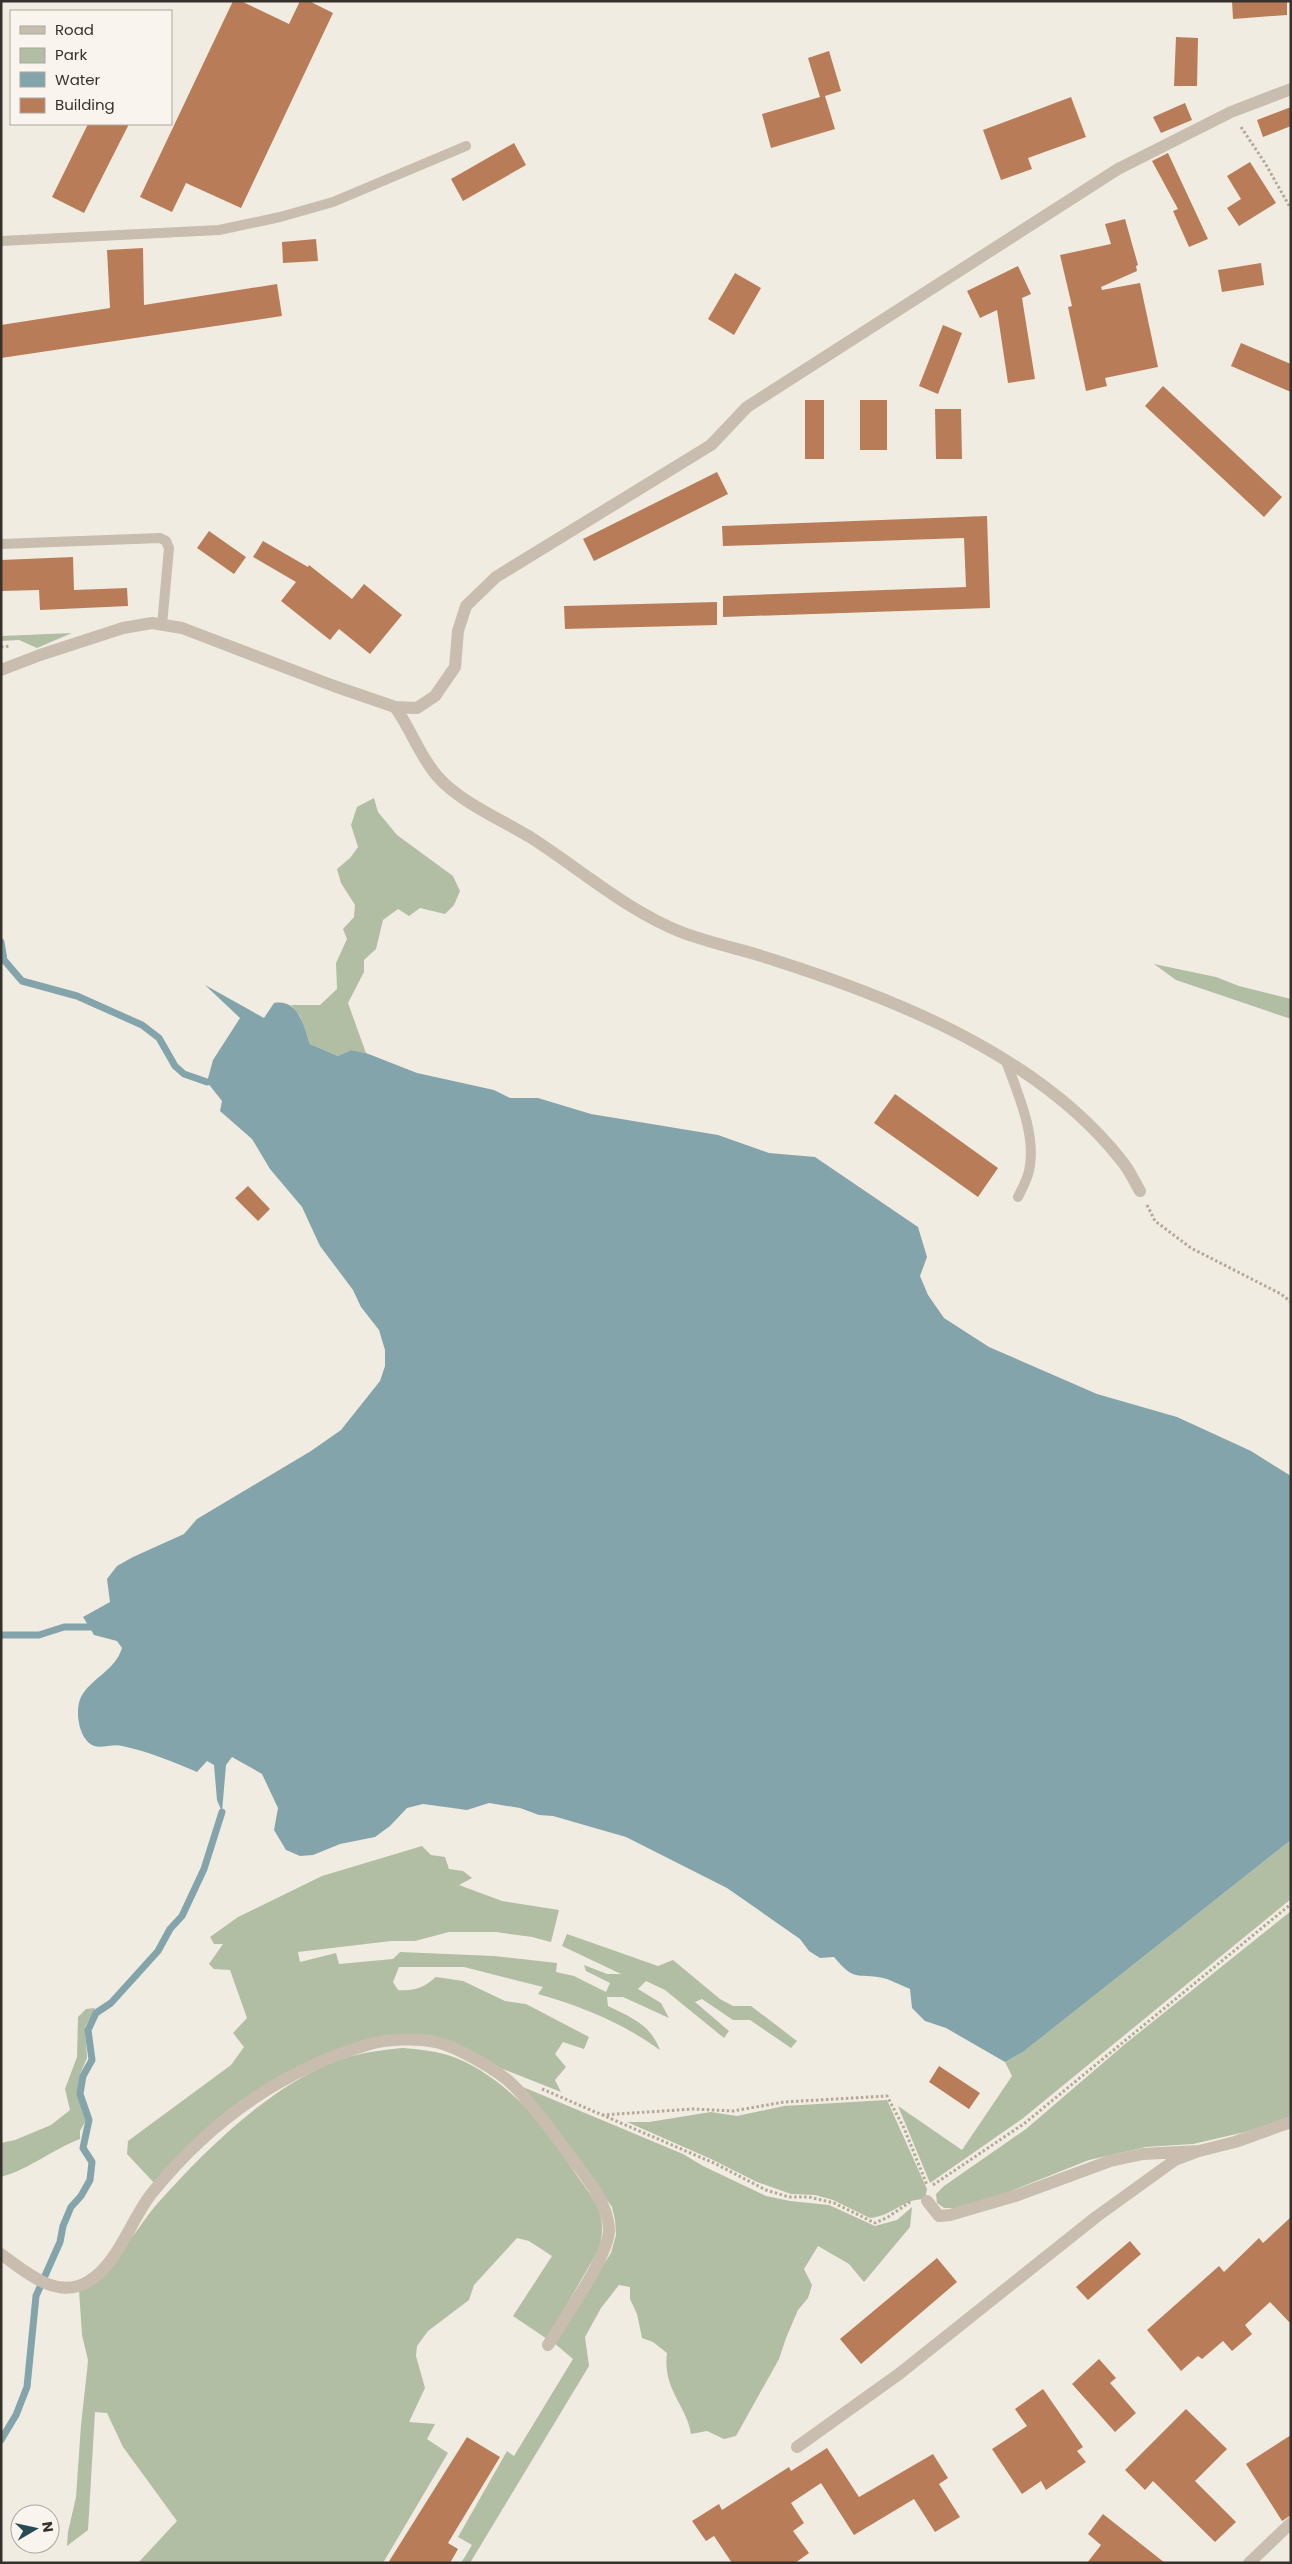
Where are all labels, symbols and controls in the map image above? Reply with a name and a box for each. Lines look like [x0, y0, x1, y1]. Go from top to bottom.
legend [10, 10, 172, 125]
text: Road [55, 19, 94, 40]
text: Park [55, 44, 87, 65]
text: Water [55, 69, 101, 90]
text: Building [55, 94, 115, 115]
north arrow [10, 2504, 60, 2554]
text: N [37, 2520, 59, 2534]

